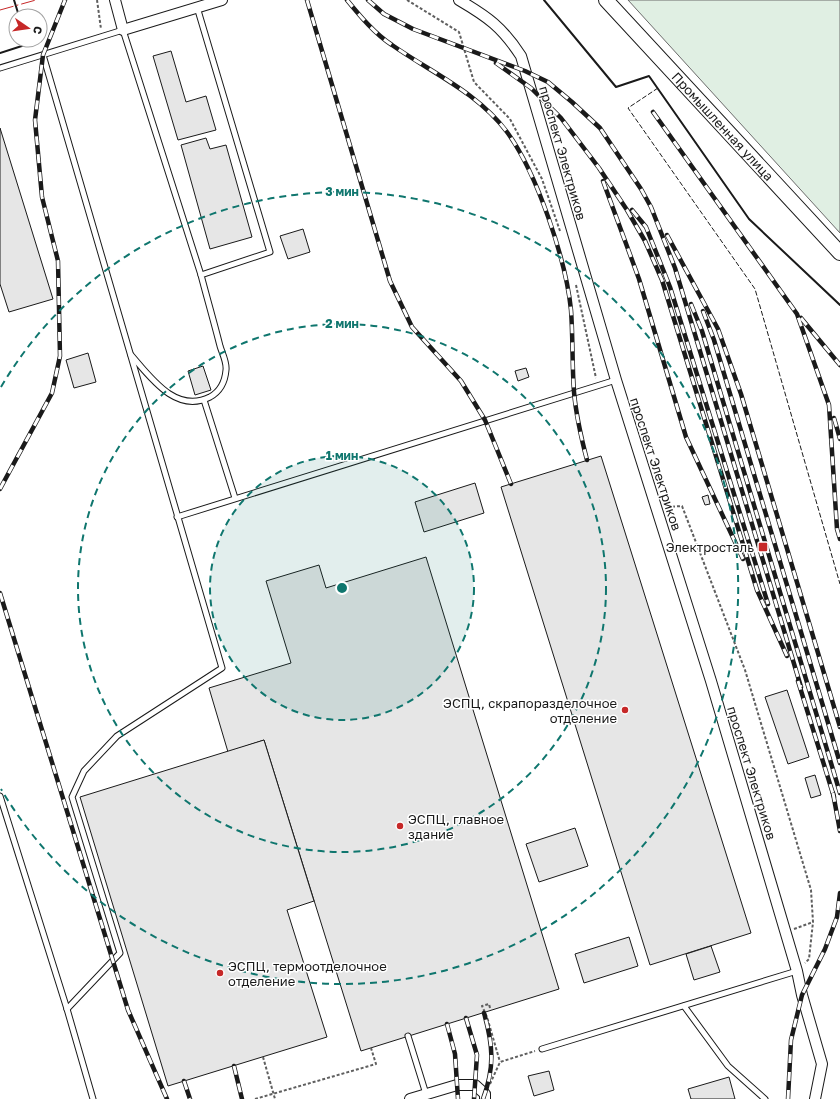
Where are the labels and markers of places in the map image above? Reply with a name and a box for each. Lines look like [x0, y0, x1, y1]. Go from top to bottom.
place label: Электросталь [666, 539, 754, 555]
marker: Электросталь [757, 541, 769, 553]
centre of rings [335, 581, 349, 595]
place label: ЭСПЦ, скрапоразделочное отделение [443, 695, 617, 726]
marker: ЭСПЦ, скрапоразделочное отделение [620, 705, 630, 715]
place label: ЭСПЦ, главное здание [408, 811, 504, 842]
marker: ЭСПЦ, главное здание [395, 821, 405, 831]
place label: ЭСПЦ, термоотделочное отделение [228, 958, 387, 989]
marker: ЭСПЦ, термоотделочное отделение [215, 968, 225, 978]

